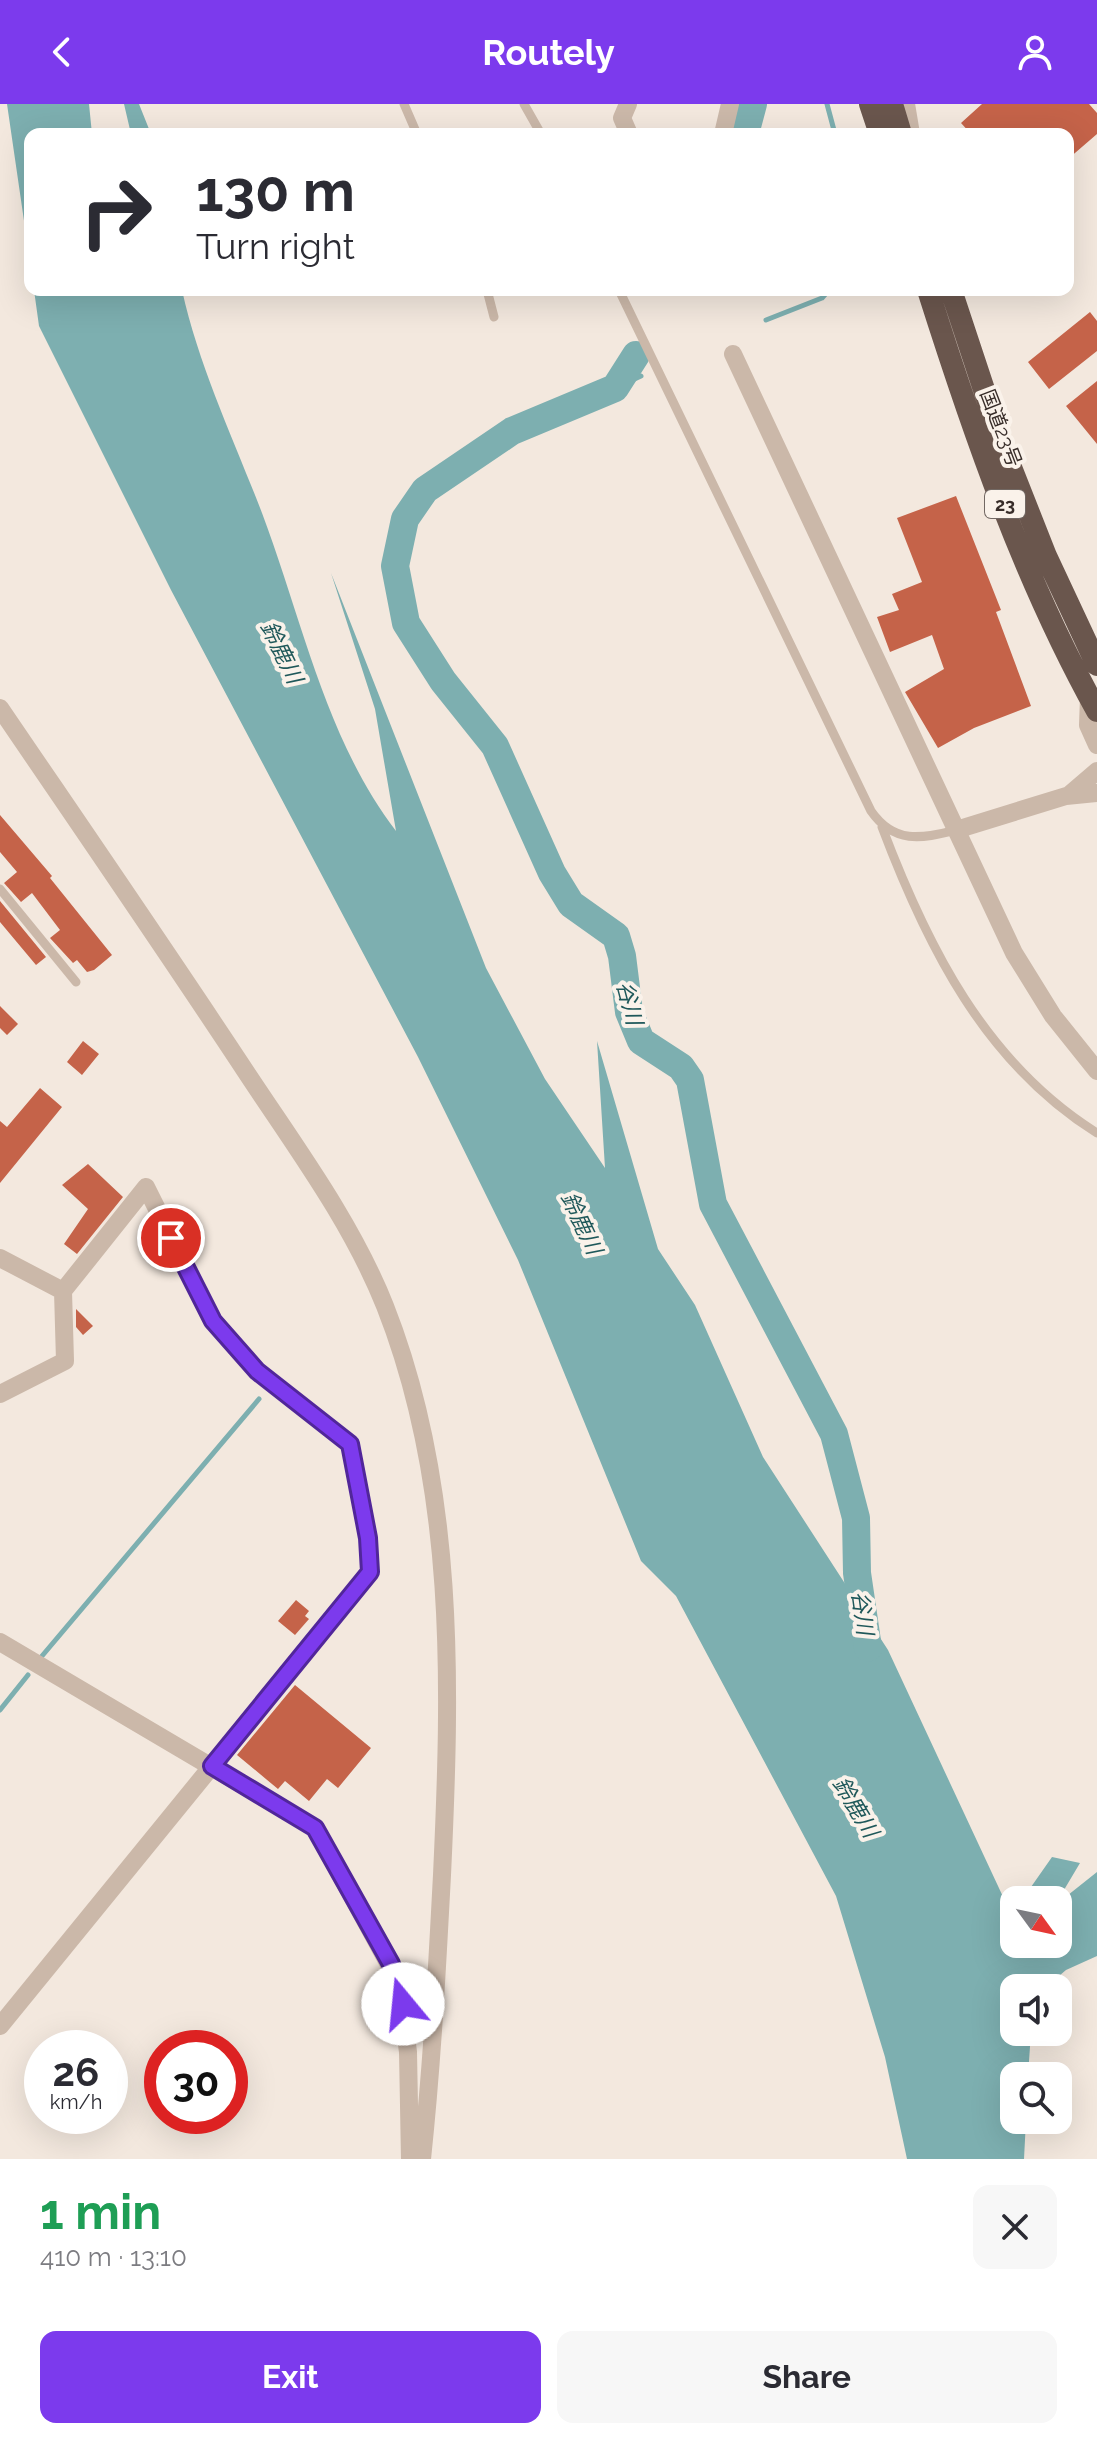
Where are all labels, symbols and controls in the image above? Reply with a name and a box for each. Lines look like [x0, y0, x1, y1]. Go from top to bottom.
icon: back [40, 30, 84, 74]
icon: person [1013, 30, 1057, 74]
text: Routely [482, 31, 615, 73]
text: 130 m [196, 158, 355, 224]
icon: right [64, 160, 168, 264]
text: Turn right [196, 225, 355, 267]
street label: 国道23号 [975, 386, 1027, 470]
road number: 23 [985, 490, 1025, 518]
water label: 鈴鹿川 [256, 617, 309, 689]
water label: 谷川 [612, 978, 649, 1030]
water label: 鈴鹿川 [556, 1188, 609, 1260]
pin [137, 1204, 205, 1272]
icon: arrive [149, 1216, 193, 1260]
water label: 谷川 [847, 1589, 879, 1639]
water label: 鈴鹿川 [828, 1772, 885, 1844]
north arrow [1000, 1886, 1072, 1958]
map controls [1000, 1886, 1072, 2134]
position arrow [361, 1962, 445, 2046]
button: sound [1000, 1974, 1072, 2046]
speed limit sign: 30 [144, 2030, 248, 2134]
text: 26 [53, 2048, 99, 2095]
button: search [1000, 2062, 1072, 2134]
text: km/h [50, 2090, 102, 2114]
text: 1 min [40, 2184, 161, 2240]
button: close [973, 2185, 1057, 2269]
text: 410 m · 13:10 [40, 2242, 187, 2272]
button: Exit [40, 2331, 541, 2423]
button: Share [557, 2331, 1057, 2423]

